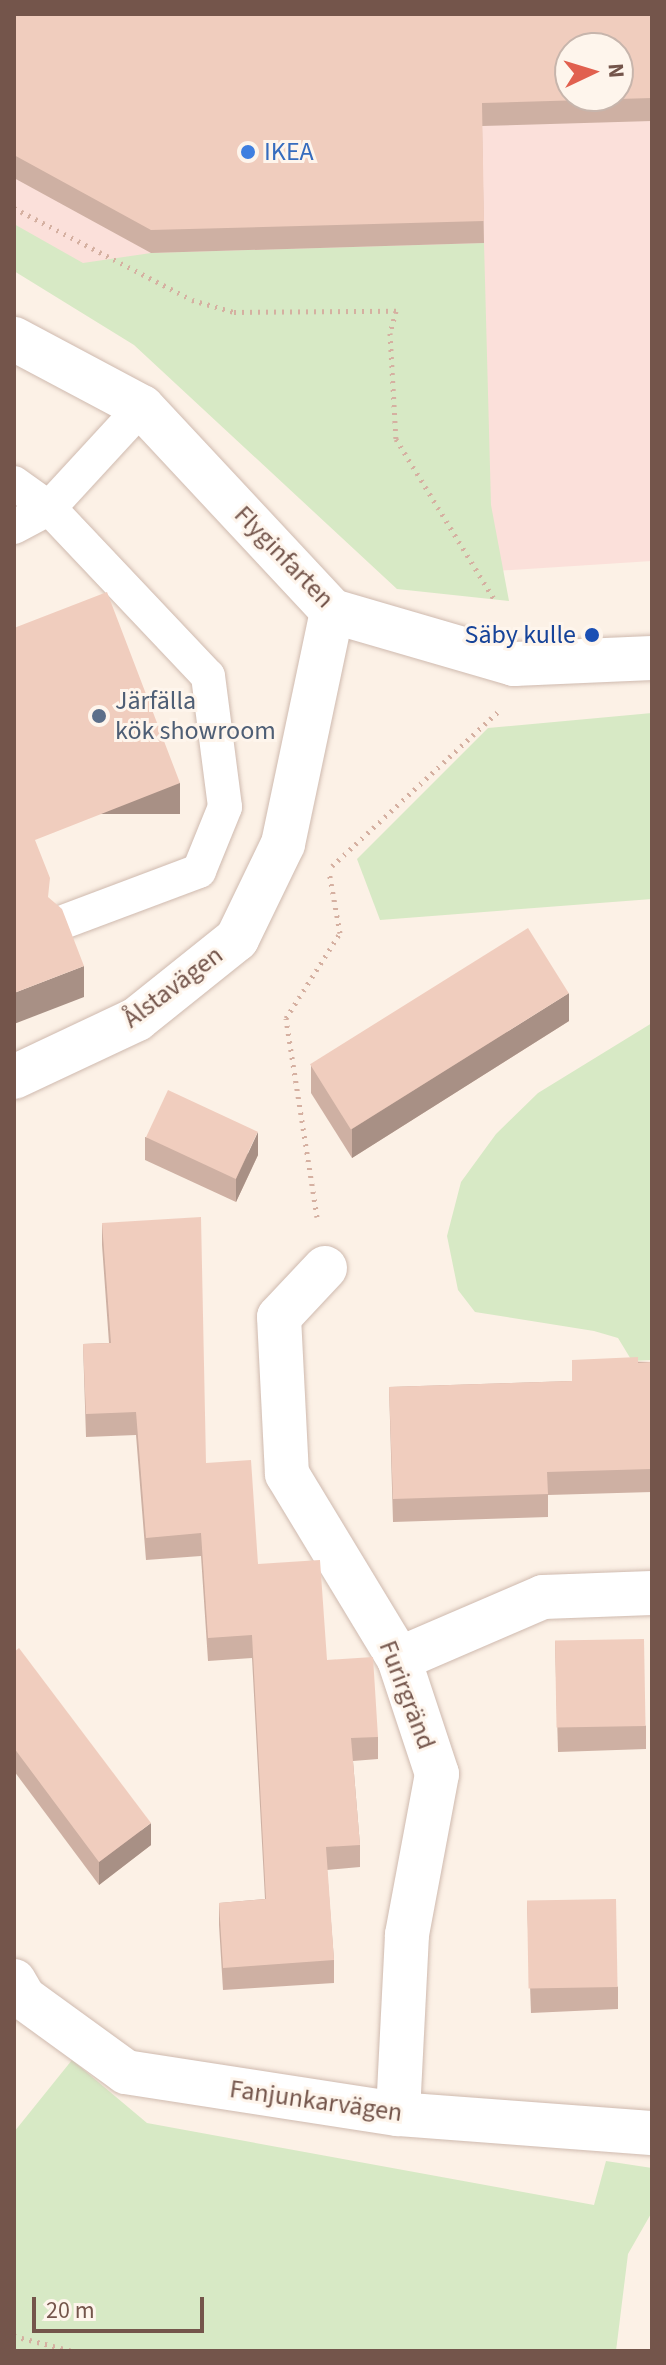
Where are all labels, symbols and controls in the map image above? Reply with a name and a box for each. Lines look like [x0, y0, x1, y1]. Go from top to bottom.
north arrow [554, 32, 634, 112]
text: N [599, 62, 632, 79]
place label: IKEA [264, 136, 314, 168]
marker: IKEA [239, 143, 257, 161]
street label: Flyginfarten [228, 499, 340, 615]
place label: Säby kulle [465, 619, 576, 651]
marker: Säby kulle [583, 626, 601, 644]
place label: Järfälla kök showroom [115, 685, 276, 746]
marker: Järfälla kök showroom [90, 707, 108, 725]
street label: Ålstavägen [117, 939, 229, 1035]
street label: Furirgränd [372, 1636, 442, 1754]
street label: Fanjunkarvägen [228, 2073, 404, 2129]
scale bar [36, 2281, 208, 2331]
text: 20 m [46, 2293, 95, 2328]

